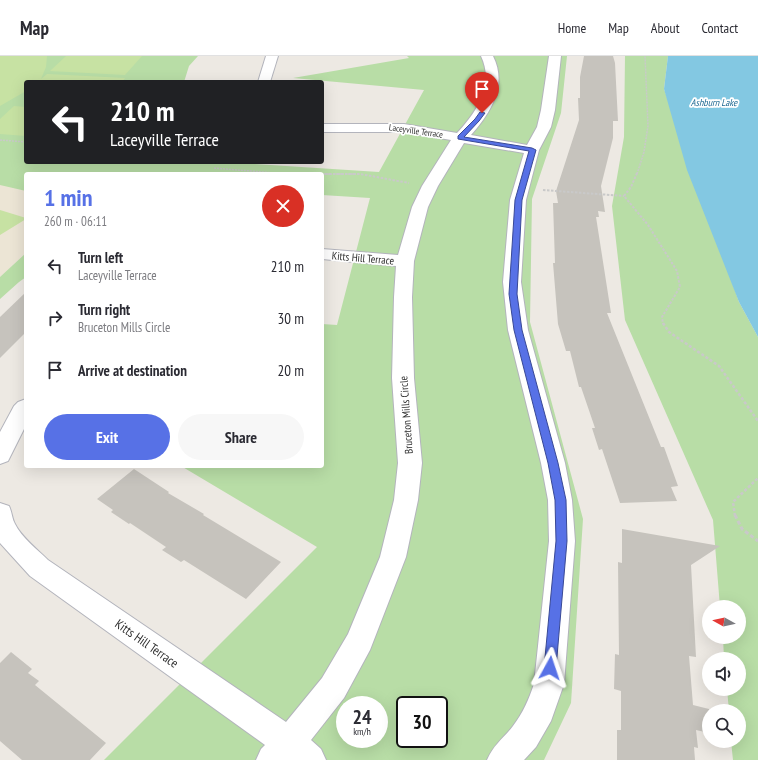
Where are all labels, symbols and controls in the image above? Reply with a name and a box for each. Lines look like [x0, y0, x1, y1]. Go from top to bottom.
text: Map [20, 16, 49, 40]
text: Home [558, 19, 586, 37]
text: Map [608, 19, 629, 37]
text: About [651, 19, 680, 37]
text: Contact [702, 19, 738, 37]
pin [465, 72, 499, 113]
icon: arrive [471, 78, 493, 100]
text: 210 m [110, 92, 174, 129]
icon: left [44, 96, 96, 148]
water label: Ashburn Lake [691, 96, 738, 109]
street label: Laceyville Terrace [388, 121, 444, 140]
text: Laceyville Terrace [110, 128, 219, 151]
text: 1 min [44, 182, 92, 213]
button: close [262, 185, 304, 227]
text: 260 m · 06:11 [44, 213, 107, 230]
text: Turn left [78, 248, 123, 267]
street label: Kitts Hill Terrace [331, 248, 395, 268]
icon: left [44, 255, 66, 277]
text: 210 m [271, 257, 304, 276]
text: Laceyville Terrace [78, 267, 157, 284]
text: Turn right [78, 300, 130, 319]
icon: right [44, 307, 66, 329]
text: 30 m [278, 309, 304, 328]
text: Bruceton Mills Circle [78, 319, 170, 336]
icon: arrive [44, 359, 66, 381]
text: Arrive at destination [78, 361, 187, 380]
text: 20 m [278, 361, 304, 380]
street label: Bruceton Mills Circle [396, 375, 416, 454]
button: Exit [44, 414, 170, 460]
button: Share [178, 414, 304, 460]
north arrow [702, 600, 746, 644]
map controls [702, 600, 746, 748]
street label: Kitts Hill Terrace [112, 615, 182, 672]
position arrow [529, 647, 571, 689]
button: sound [702, 652, 746, 696]
speed limit sign: 30 [396, 696, 448, 748]
text: 24 [352, 704, 372, 730]
button: search [702, 704, 746, 748]
text: km/h [353, 725, 371, 738]

